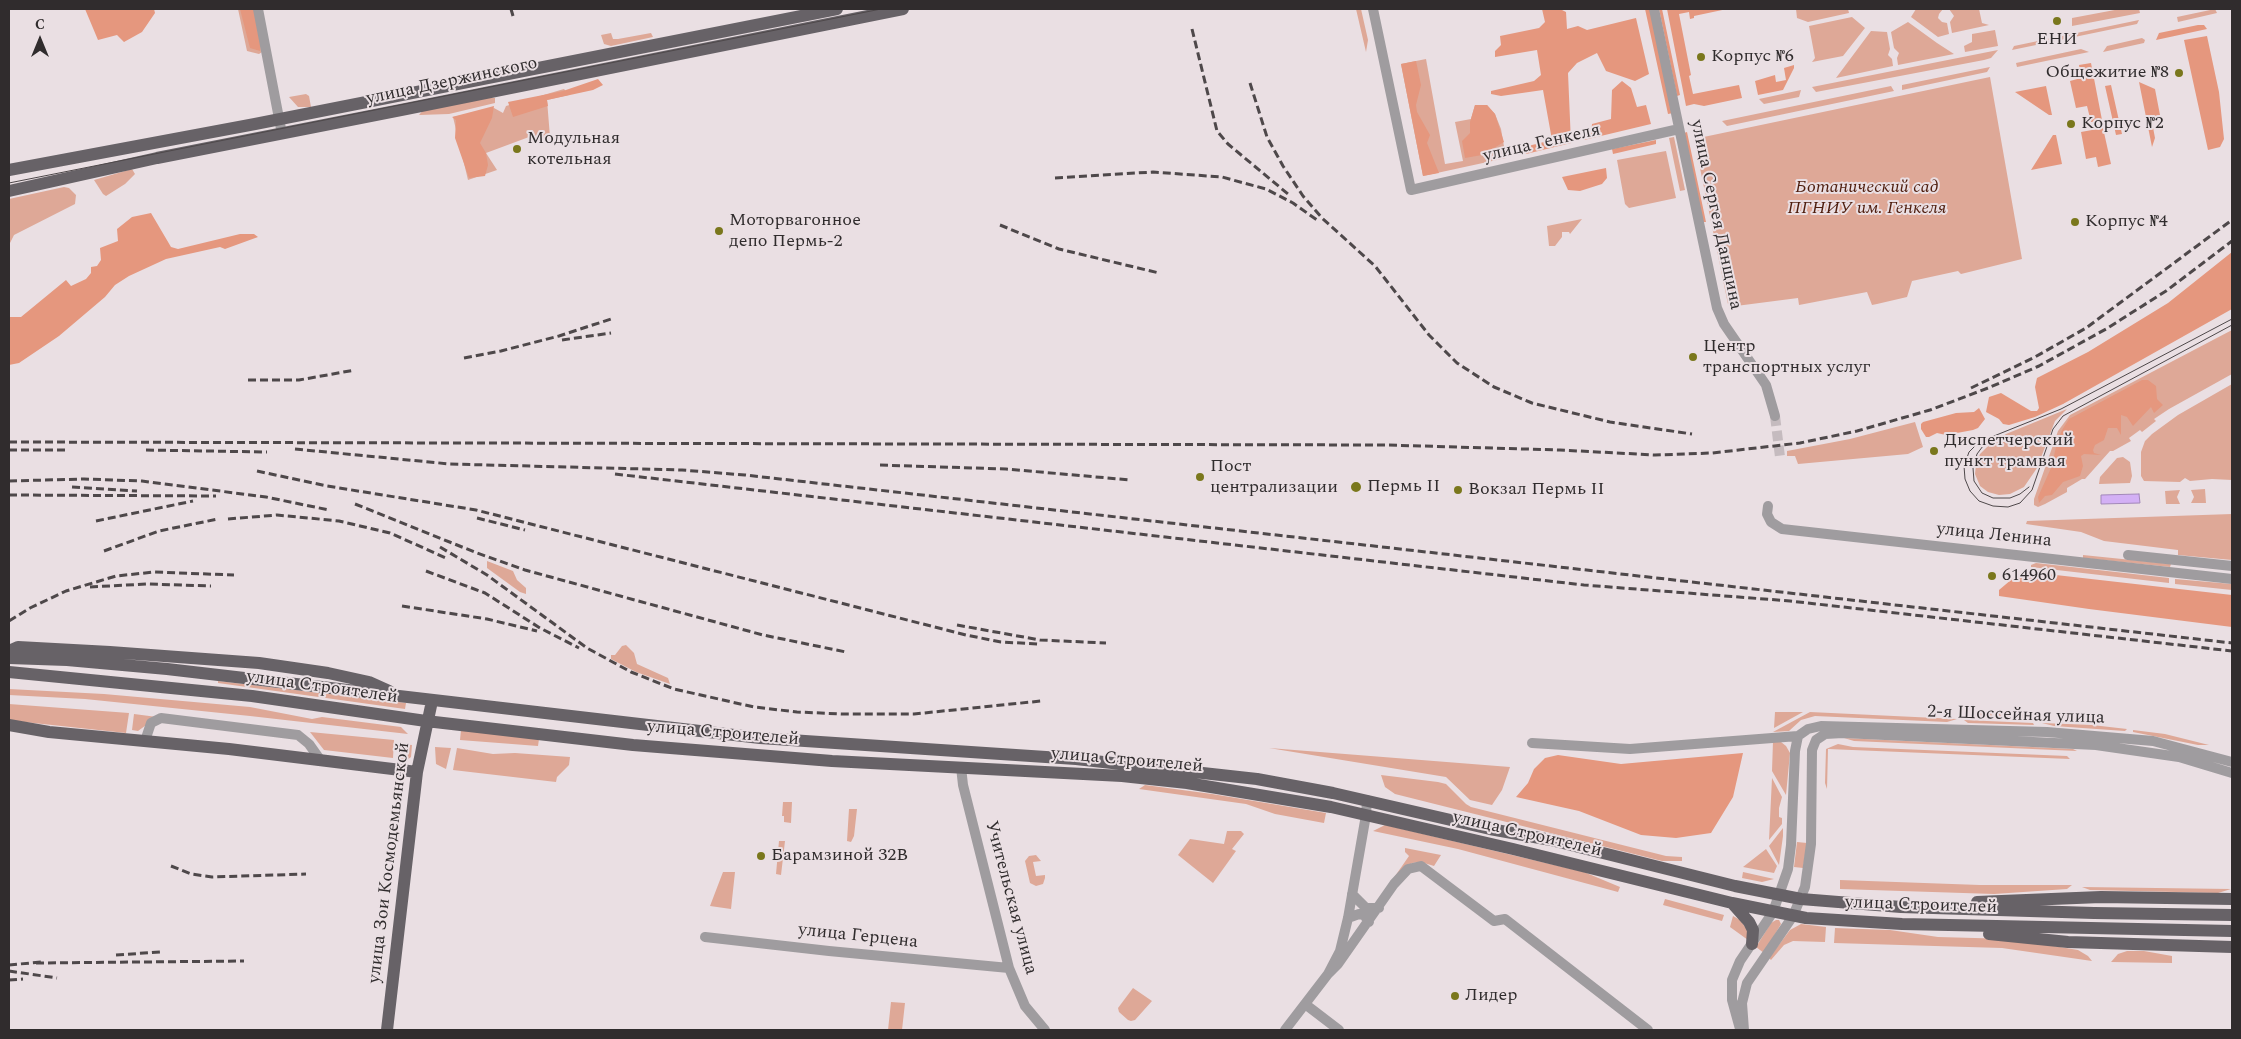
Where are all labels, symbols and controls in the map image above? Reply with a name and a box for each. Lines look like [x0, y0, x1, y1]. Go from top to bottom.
text: С [35, 14, 45, 35]
north arrow [15, 15, 65, 65]
marker: ЕНИ [2051, 15, 2063, 27]
place label: ЕНИ [2036, 29, 2078, 51]
place label: Корпус №6 [1711, 46, 1794, 68]
marker: Корпус №6 [1695, 51, 1707, 63]
street label: улица Дзержинского [365, 53, 539, 111]
place label: Общежитие №8 [2046, 62, 2169, 84]
marker: Общежитие №8 [2173, 67, 2185, 79]
place label: Корпус №2 [2081, 113, 2164, 135]
street label: улица Сергея Данщина [1684, 118, 1746, 312]
marker: Корпус №2 [2065, 118, 2077, 130]
street label: улица Генкеля [1481, 120, 1603, 168]
place label: Модульная котельная [527, 128, 620, 170]
marker: Модульная котельная [511, 143, 523, 155]
park label: Ботанический сад ПГНИУ им. Генкеля [1788, 177, 1946, 220]
place label: Моторвагонное депо Пермь-2 [729, 210, 861, 252]
place label: Корпус №4 [2085, 211, 2168, 233]
marker: Корпус №4 [2069, 216, 2081, 228]
marker: Моторвагонное депо Пермь-2 [713, 225, 725, 237]
place label: Центр транспортных услуг [1703, 336, 1871, 378]
marker: Центр транспортных услуг [1687, 351, 1699, 363]
place label: Диспетчерский пункт трамвая [1944, 430, 2074, 472]
marker: Диспетчерский пункт трамвая [1928, 445, 1940, 457]
place label: Пост централизации [1210, 456, 1338, 498]
marker: Пост централизации [1194, 471, 1206, 483]
place label: Пермь II [1367, 476, 1440, 498]
place label: Вокзал Пермь II [1468, 479, 1604, 501]
marker: Пермь II [1349, 480, 1363, 494]
marker: Вокзал Пермь II [1452, 484, 1464, 496]
street label: улица Ленина [1935, 519, 2053, 553]
place label: 614960 [2002, 565, 2056, 587]
marker: 614960 [1986, 570, 1998, 582]
street label: улица Строителей [245, 667, 399, 709]
street label: 2-я Шоссейная улица [1927, 702, 2105, 730]
street label: улица Строителей [646, 717, 800, 751]
street label: улица Зои Космодемьянской [364, 741, 416, 985]
street label: улица Строителей [1050, 744, 1204, 778]
street label: улица Строителей [1450, 807, 1604, 863]
street label: Учительская улица [979, 819, 1041, 977]
place label: Барамзиной 32В [771, 845, 908, 867]
marker: Барамзиной 32В [755, 850, 767, 862]
street label: улица Строителей [1844, 893, 1998, 919]
street label: улица Герцена [797, 920, 919, 954]
place label: Лидер [1465, 985, 1517, 1007]
marker: Лидер [1449, 990, 1461, 1002]

